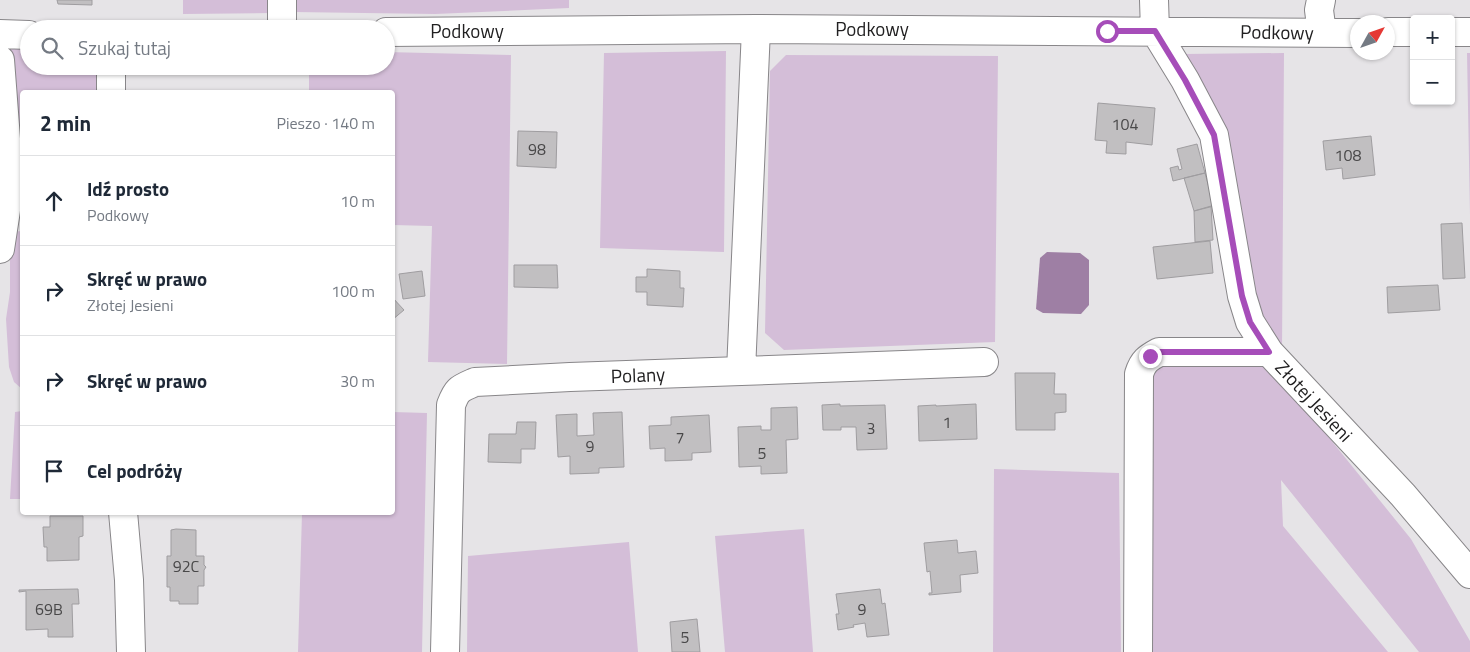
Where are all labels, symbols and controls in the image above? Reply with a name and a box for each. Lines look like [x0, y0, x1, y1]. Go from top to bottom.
street label: Podkowy [835, 14, 909, 43]
north arrow [1350, 15, 1395, 60]
map controls [1410, 15, 1455, 105]
button: + [1410, 15, 1455, 60]
street label: Podkowy [430, 16, 504, 45]
street label: Podkowy [1240, 16, 1314, 47]
search box [20, 20, 395, 75]
route start [1096, 20, 1119, 43]
text: Szukaj tutaj [78, 33, 171, 62]
icon: search [38, 34, 66, 62]
button: − [1410, 60, 1455, 105]
text: 2 min [40, 107, 91, 139]
text: Pieszo · 140 m [277, 111, 375, 135]
house number: 104 [1112, 112, 1138, 136]
house number: 98 [528, 137, 546, 161]
house number: 108 [1335, 143, 1361, 167]
text: Idź prosto [87, 174, 169, 203]
icon: ahead [40, 187, 68, 215]
text: 10 m [340, 189, 375, 213]
text: Podkowy [87, 203, 149, 227]
text: Skręć w prawo [87, 264, 207, 293]
icon: right [40, 277, 68, 305]
text: 100 m [331, 279, 375, 303]
text: Złotej Jesieni [87, 293, 173, 317]
route end [1139, 345, 1162, 368]
street label: Złotej Jesieni [1269, 353, 1360, 448]
street label: Polany [610, 359, 666, 390]
text: Skręć w prawo [87, 366, 207, 395]
icon: right [40, 367, 68, 395]
text: 30 m [340, 369, 375, 393]
house number: 1 [943, 410, 951, 434]
house number: 3 [867, 416, 875, 440]
house number: 7 [676, 425, 684, 449]
house number: 9 [586, 434, 595, 458]
house number: 5 [758, 441, 767, 465]
text: Cel podróży [87, 456, 182, 485]
icon: arrive [40, 457, 68, 485]
house number: 92C [173, 554, 200, 578]
house number: 69B [35, 597, 63, 621]
house number: 9 [858, 597, 867, 621]
house number: 5 [681, 625, 690, 649]

